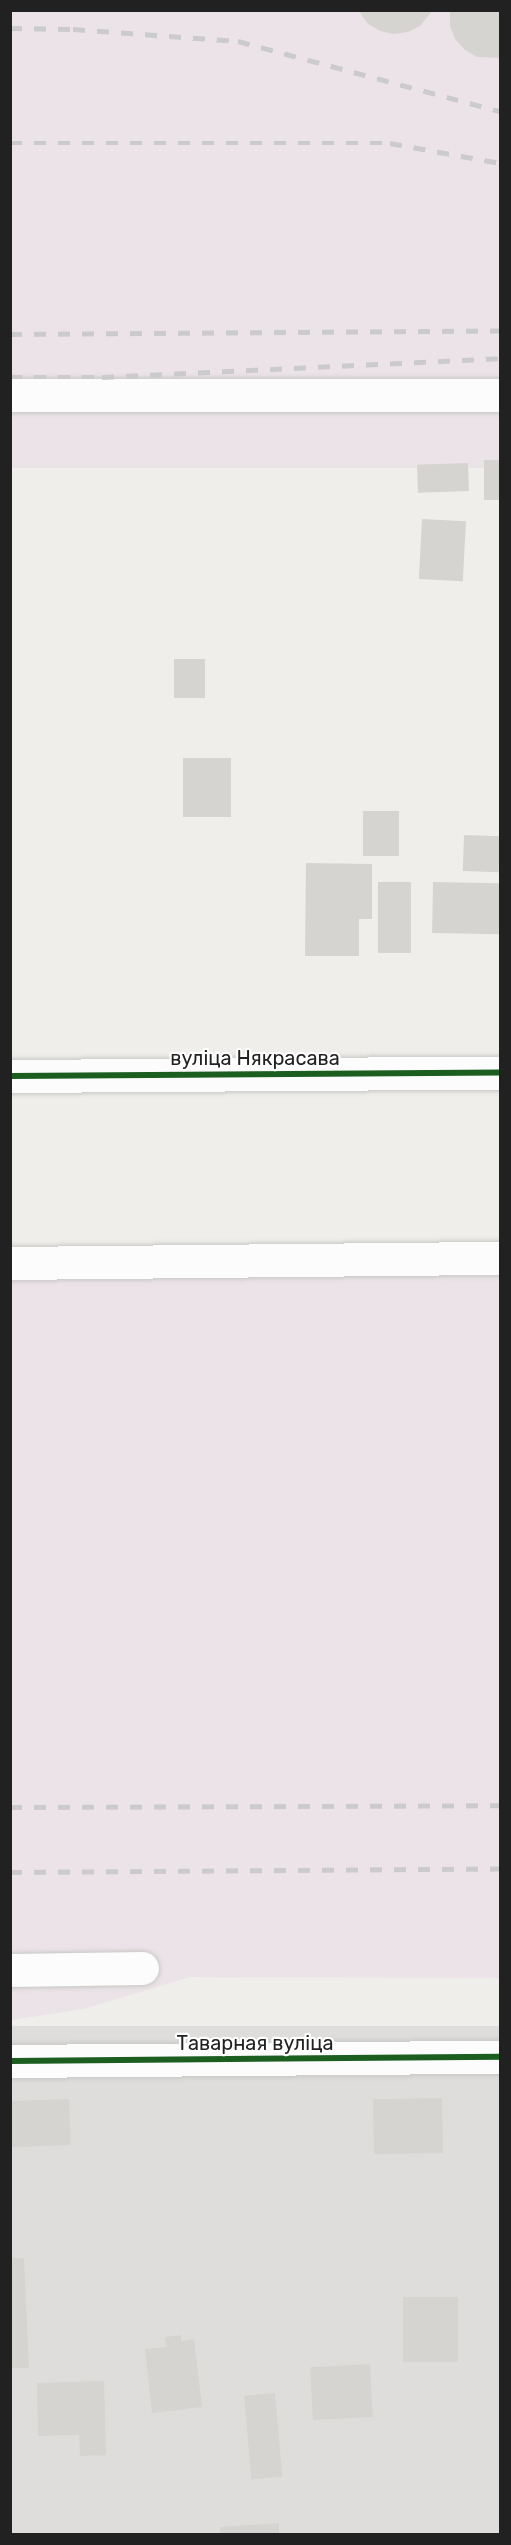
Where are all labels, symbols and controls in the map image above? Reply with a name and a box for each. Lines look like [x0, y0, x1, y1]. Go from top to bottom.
street label: вуліца Някрасава [170, 1046, 340, 1070]
street label: Таварная вуліца [176, 2031, 334, 2055]

